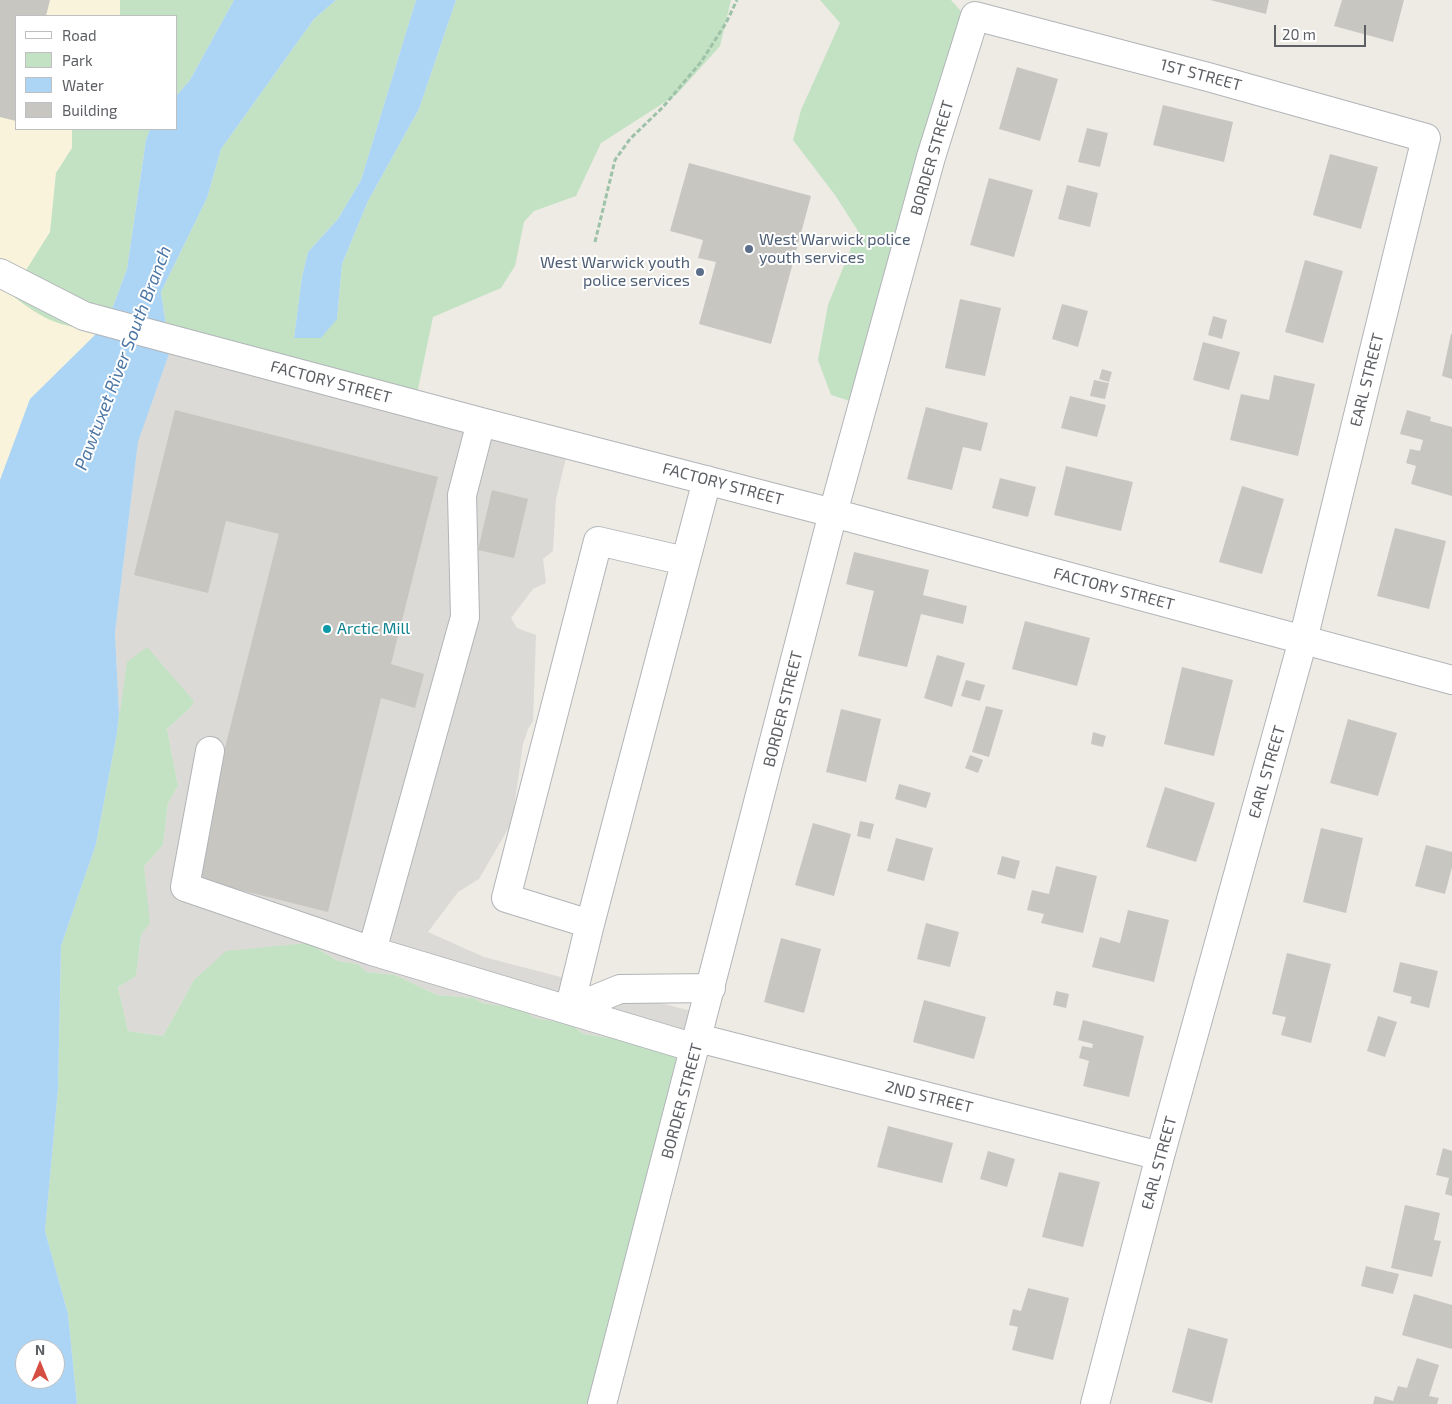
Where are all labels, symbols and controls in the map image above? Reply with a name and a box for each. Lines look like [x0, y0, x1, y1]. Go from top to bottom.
legend [15, 15, 178, 130]
scale bar [1277, 15, 1370, 47]
text: 20 m [1282, 25, 1316, 43]
text: Road [62, 26, 97, 44]
text: Park [62, 51, 93, 69]
street label: 1ST STREET [1158, 55, 1244, 95]
text: Water [62, 76, 104, 94]
street label: BORDER STREET [906, 98, 958, 218]
text: Building [62, 101, 117, 119]
place label: West Warwick police youth services [759, 230, 911, 268]
water label: Pawtuxet River South Branch [70, 243, 176, 473]
marker: West Warwick police youth services [743, 243, 755, 255]
place label: West Warwick youth police services [540, 253, 690, 291]
marker: West Warwick youth police services [694, 266, 706, 278]
street label: EARL STREET [1346, 331, 1388, 429]
street label: FACTORY STREET [268, 357, 394, 407]
street label: FACTORY STREET [660, 459, 786, 509]
street label: FACTORY STREET [1051, 564, 1177, 614]
place label: Arctic Mill [337, 619, 410, 639]
marker: Arctic Mill [321, 623, 333, 635]
street label: BORDER STREET [759, 649, 807, 769]
street label: EARL STREET [1245, 723, 1289, 821]
street label: BORDER STREET [657, 1041, 707, 1161]
street label: 2ND STREET [883, 1077, 975, 1117]
street label: EARL STREET [1137, 1114, 1181, 1212]
north arrow [15, 1339, 65, 1389]
text: N [35, 1341, 45, 1358]

